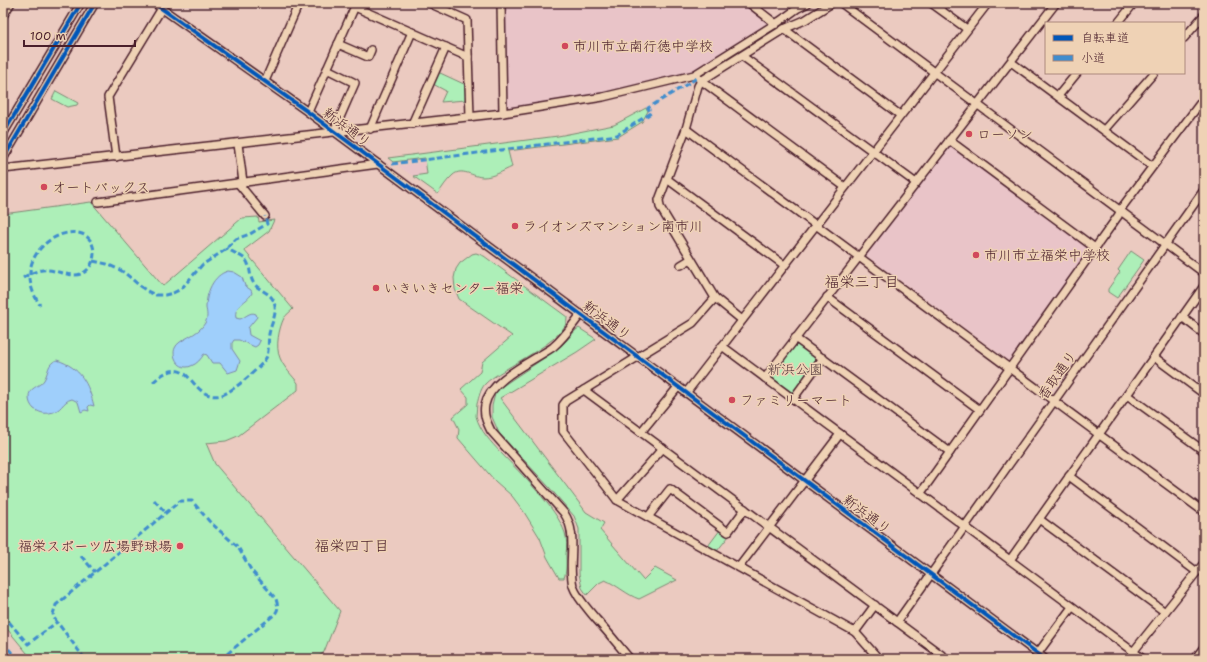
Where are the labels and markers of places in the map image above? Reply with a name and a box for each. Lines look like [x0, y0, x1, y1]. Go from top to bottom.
place label: 市川市立南行徳中学校 [573, 37, 713, 55]
marker: 市川市立南行徳中学校 [560, 41, 570, 51]
place label: ローソン [977, 125, 1033, 143]
marker: ローソン [964, 129, 974, 139]
place label: オートバックス [52, 178, 150, 196]
marker: オートバックス [39, 182, 49, 192]
place label: ライオンズマンション南市川 [523, 217, 703, 235]
marker: ライオンズマンション南市川 [510, 221, 520, 231]
place label: 市川市立福栄中学校 [984, 246, 1110, 264]
marker: 市川市立福栄中学校 [971, 250, 981, 260]
place label: いきいきセンター福栄 [384, 279, 523, 297]
marker: いきいきセンター福栄 [371, 283, 381, 293]
place label: ファミリーマート [740, 391, 852, 409]
marker: ファミリーマート [727, 395, 737, 405]
place label: 福栄スポーツ広場野球場 [18, 537, 172, 555]
marker: 福栄スポーツ広場野球場 [175, 541, 185, 551]

